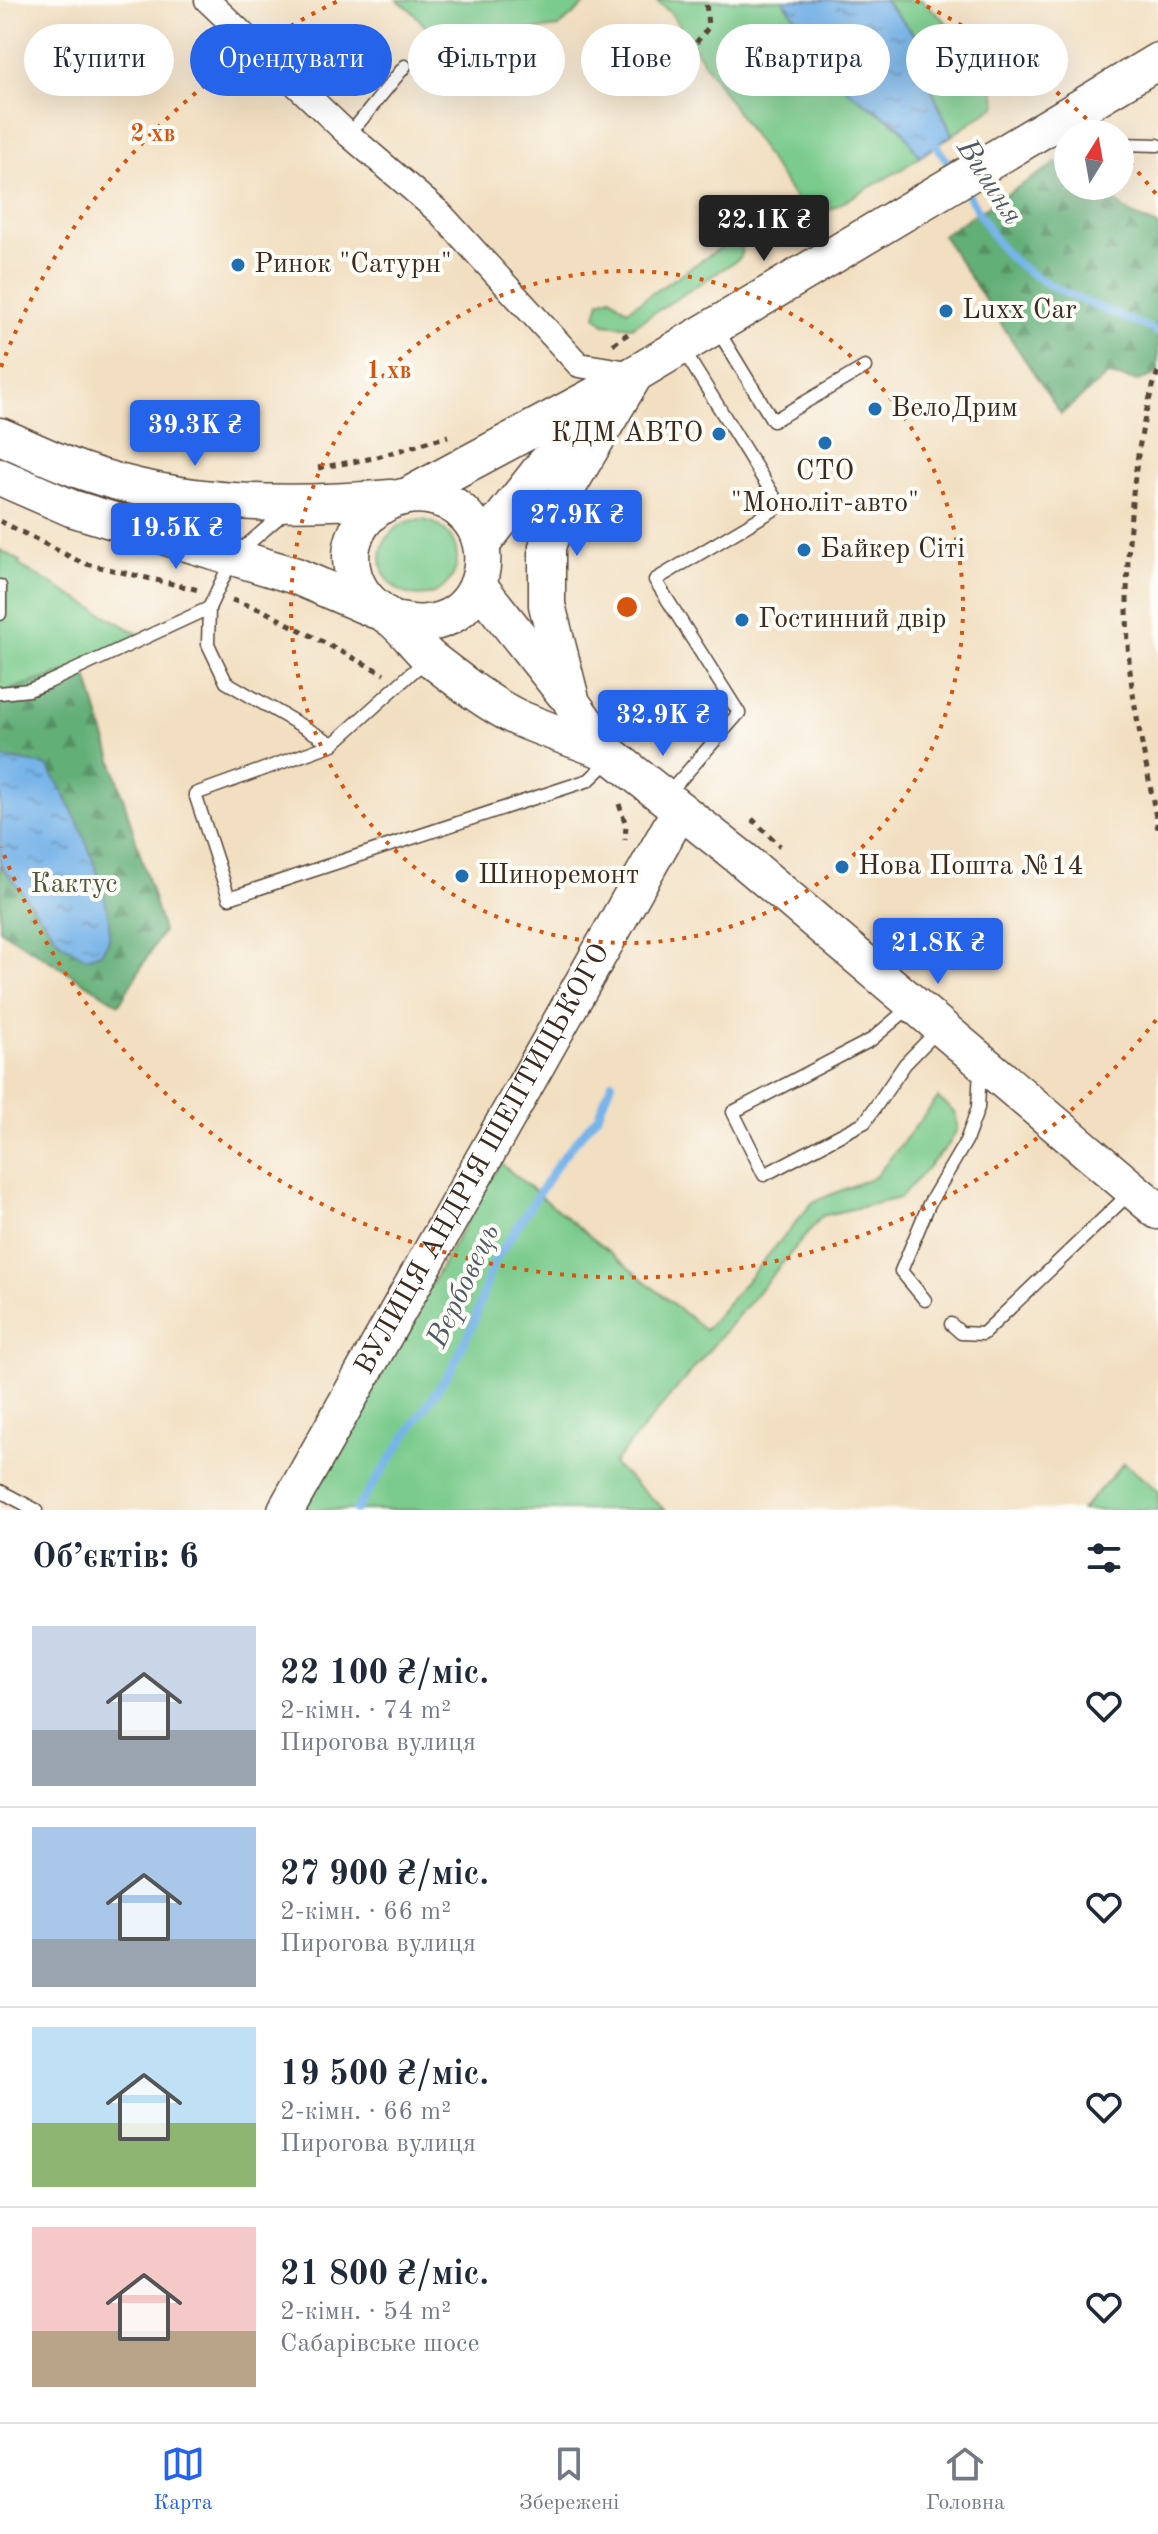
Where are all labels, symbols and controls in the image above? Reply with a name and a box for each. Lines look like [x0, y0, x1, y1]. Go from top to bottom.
chip: Купити [24, 24, 174, 96]
chip: Орендувати [190, 24, 392, 96]
chip: Фільтри [408, 24, 565, 96]
chip: Нове [581, 24, 700, 96]
chip: Квартира [716, 24, 890, 96]
chip: Будинок [906, 24, 1068, 96]
north arrow [1054, 120, 1134, 200]
map controls [1054, 120, 1134, 200]
text: 2 хв [130, 123, 176, 147]
water label: Вишня [950, 133, 1028, 230]
pin: 22.1K ₴ [690, 195, 838, 263]
text: 22.1K ₴ [717, 208, 811, 234]
place label: Ринок "Сатурн" [254, 251, 452, 279]
marker: Ринок "Сатурн" [229, 256, 247, 274]
place label: Luxx Car [962, 297, 1077, 325]
marker: Luxx Car [937, 302, 955, 320]
text: 1 хв [366, 360, 412, 384]
place label: ВелоДрим [891, 395, 1018, 423]
pin: 39.3K ₴ [121, 400, 269, 468]
marker: ВелоДрим [866, 400, 884, 418]
text: 39.3K ₴ [148, 413, 242, 439]
place label: КДМ АВТО [551, 420, 703, 448]
marker: КДМ АВТО [710, 425, 728, 443]
marker: СТО "Моноліт-авто" [816, 434, 834, 452]
place label: СТО "Моноліт-авто" [731, 458, 919, 518]
pin: 27.9K ₴ [503, 490, 651, 558]
pin: 19.5K ₴ [102, 503, 250, 571]
text: 27.9K ₴ [530, 503, 624, 529]
text: 19.5K ₴ [129, 516, 223, 542]
place label: Байкер Сіті [820, 536, 965, 564]
marker: Байкер Сіті [795, 541, 813, 559]
centre of rings [613, 593, 641, 621]
place label: Гостинний двір [758, 606, 946, 634]
marker: Гостинний двір [733, 611, 751, 629]
pin: 32.9K ₴ [589, 690, 737, 758]
text: 32.9K ₴ [616, 703, 710, 729]
place label: Нова Пошта №14 [858, 853, 1084, 881]
marker: Нова Пошта №14 [833, 858, 851, 876]
place label: Шиноремонт [478, 862, 639, 890]
marker: Шиноремонт [453, 867, 471, 885]
park label: Кактус [30, 871, 118, 899]
pin: 21.8K ₴ [864, 918, 1012, 986]
text: 21.8K ₴ [891, 931, 985, 957]
street label: ВУЛИЦЯ АНДРІЯ ШЕПТИЦЬКОГО [351, 940, 615, 1380]
water label: Вербовець [422, 1219, 506, 1353]
icon: filters [1082, 1536, 1126, 1580]
text: Об’єктів: 6 [32, 1541, 199, 1575]
text: 22 100 ₴/міс. [280, 1657, 489, 1691]
icon: home [96, 1658, 192, 1754]
icon: heart [1082, 1684, 1126, 1728]
text: 2-кімн. · 74 m² [280, 1698, 451, 1724]
text: Пирогова вулиця [280, 1730, 476, 1756]
text: 27 900 ₴/міс. [280, 1858, 489, 1892]
icon: home [96, 1859, 192, 1955]
icon: heart [1082, 1885, 1126, 1929]
text: 2-кімн. · 66 m² [280, 1899, 451, 1925]
text: Пирогова вулиця [280, 1931, 476, 1957]
text: 19 500 ₴/міс. [280, 2058, 489, 2092]
icon: home [96, 2059, 192, 2155]
icon: heart [1082, 2085, 1126, 2129]
text: 2-кімн. · 66 m² [280, 2099, 451, 2125]
text: Пирогова вулиця [280, 2131, 476, 2157]
text: 21 800 ₴/міс. [280, 2258, 489, 2292]
icon: home [96, 2259, 192, 2355]
icon: heart [1082, 2285, 1126, 2329]
text: 2-кімн. · 54 m² [280, 2299, 451, 2325]
text: Сабарівське шосе [280, 2331, 479, 2357]
tab: Карта [153, 2442, 213, 2517]
tab: Збережені [519, 2442, 619, 2517]
tab: Головна [926, 2442, 1005, 2517]

